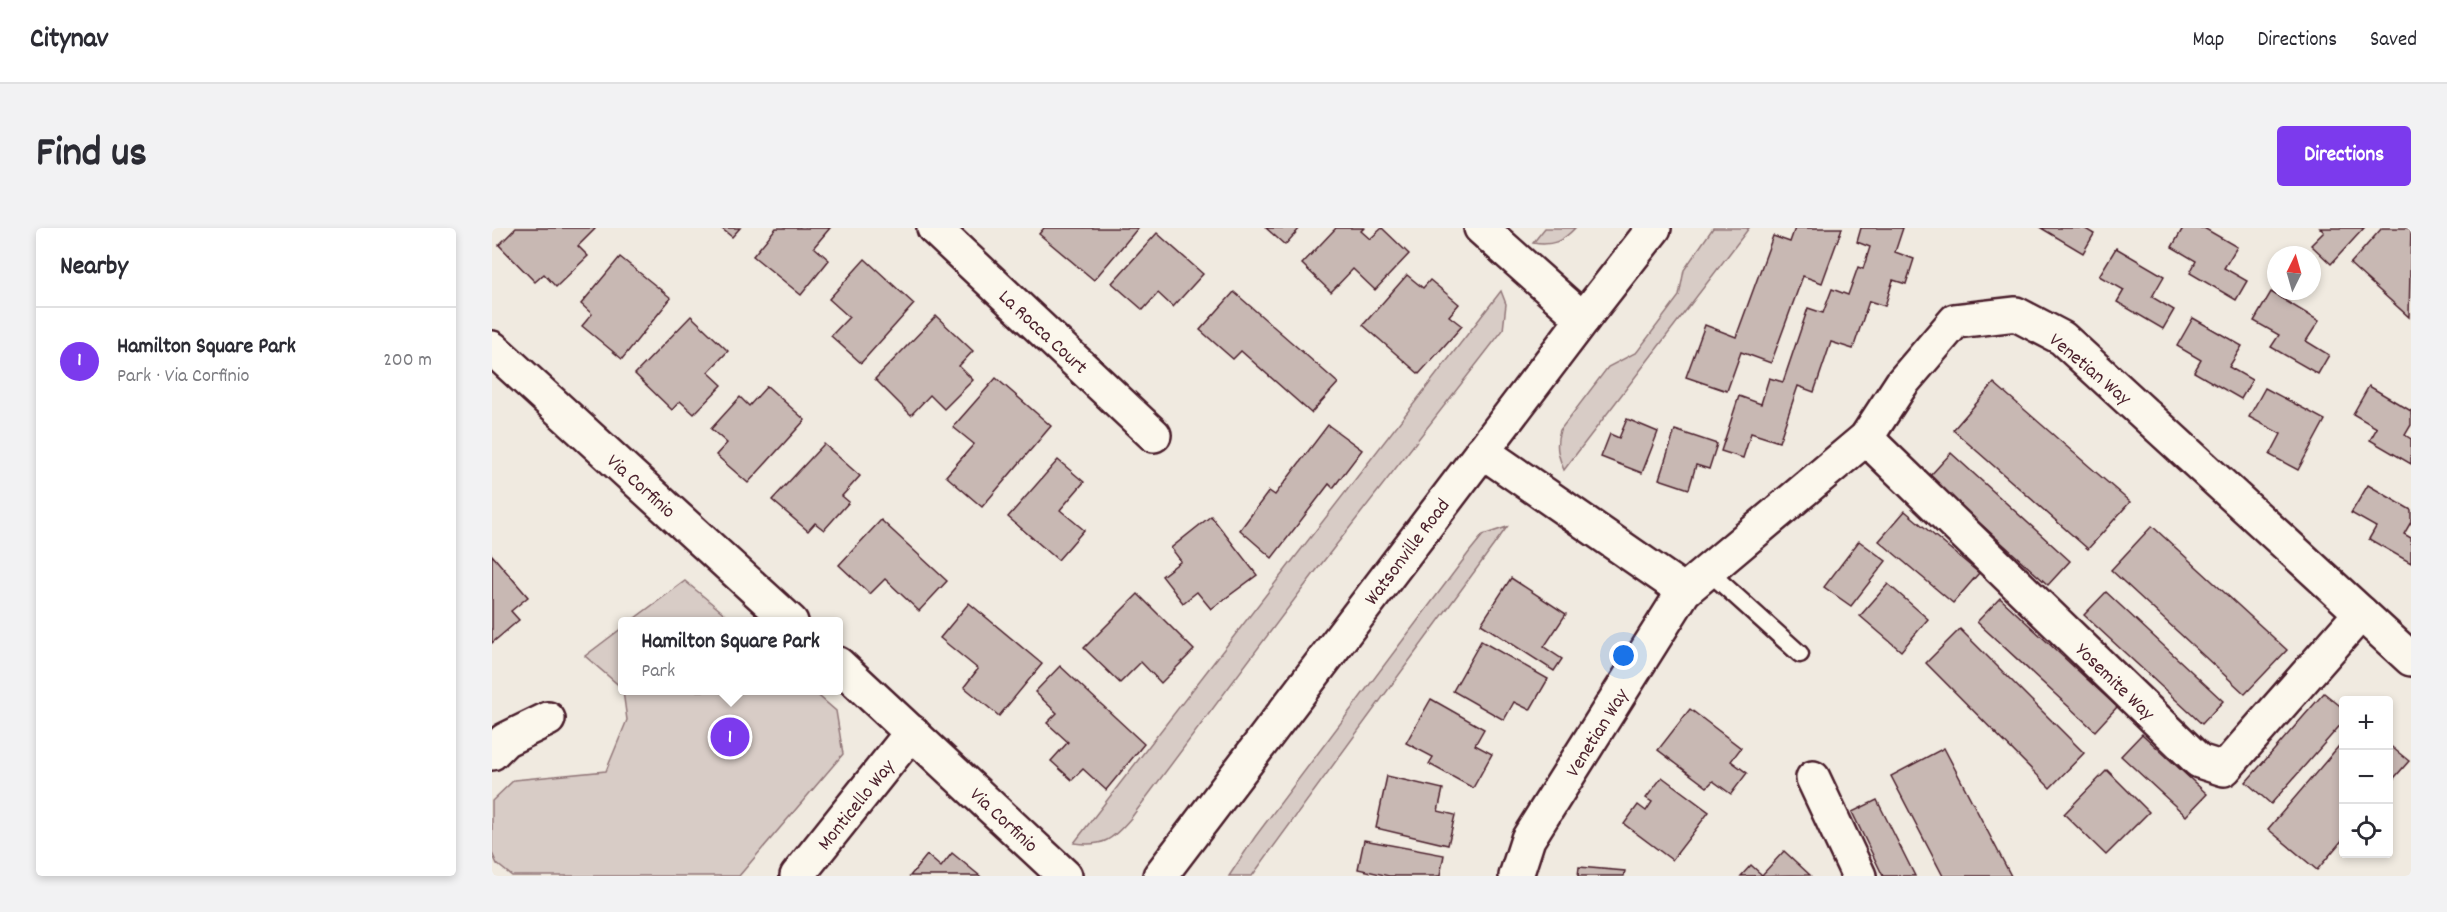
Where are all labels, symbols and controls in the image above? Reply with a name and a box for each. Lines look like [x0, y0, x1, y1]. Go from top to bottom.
text: Citynav [30, 21, 108, 61]
text: Map [2193, 26, 2224, 56]
text: Directions [2257, 26, 2337, 56]
text: Saved [2370, 26, 2417, 56]
text: Find us [36, 126, 147, 186]
button: Directions [2277, 126, 2411, 186]
north arrow [2267, 246, 2321, 300]
text: Nearby [60, 249, 128, 286]
street label: La Rocca Court [991, 284, 1093, 382]
street label: Venetian Way [2042, 328, 2137, 414]
text: Hamilton Square Park [117, 332, 296, 363]
text: 1 [77, 347, 82, 375]
text: 200 m [383, 347, 432, 375]
text: Park · Via Corfinio [117, 363, 249, 391]
street label: Via Corfinio [599, 449, 681, 526]
street label: Watsonville Road [1359, 494, 1458, 612]
popup [618, 617, 843, 695]
text: Hamilton Square Park [641, 627, 820, 658]
street label: Yosemite Way [2068, 638, 2160, 729]
your location [1609, 641, 1638, 670]
text: Park [641, 658, 675, 686]
street label: Venetian Way [1560, 683, 1637, 783]
map controls [2339, 696, 2393, 858]
button: + [2339, 696, 2393, 750]
pin: 1 [710, 714, 750, 760]
button: − [2339, 750, 2393, 804]
street label: Monticello Way [812, 754, 903, 857]
street label: Via Corfinio [963, 782, 1043, 860]
button: locate [2339, 804, 2393, 858]

